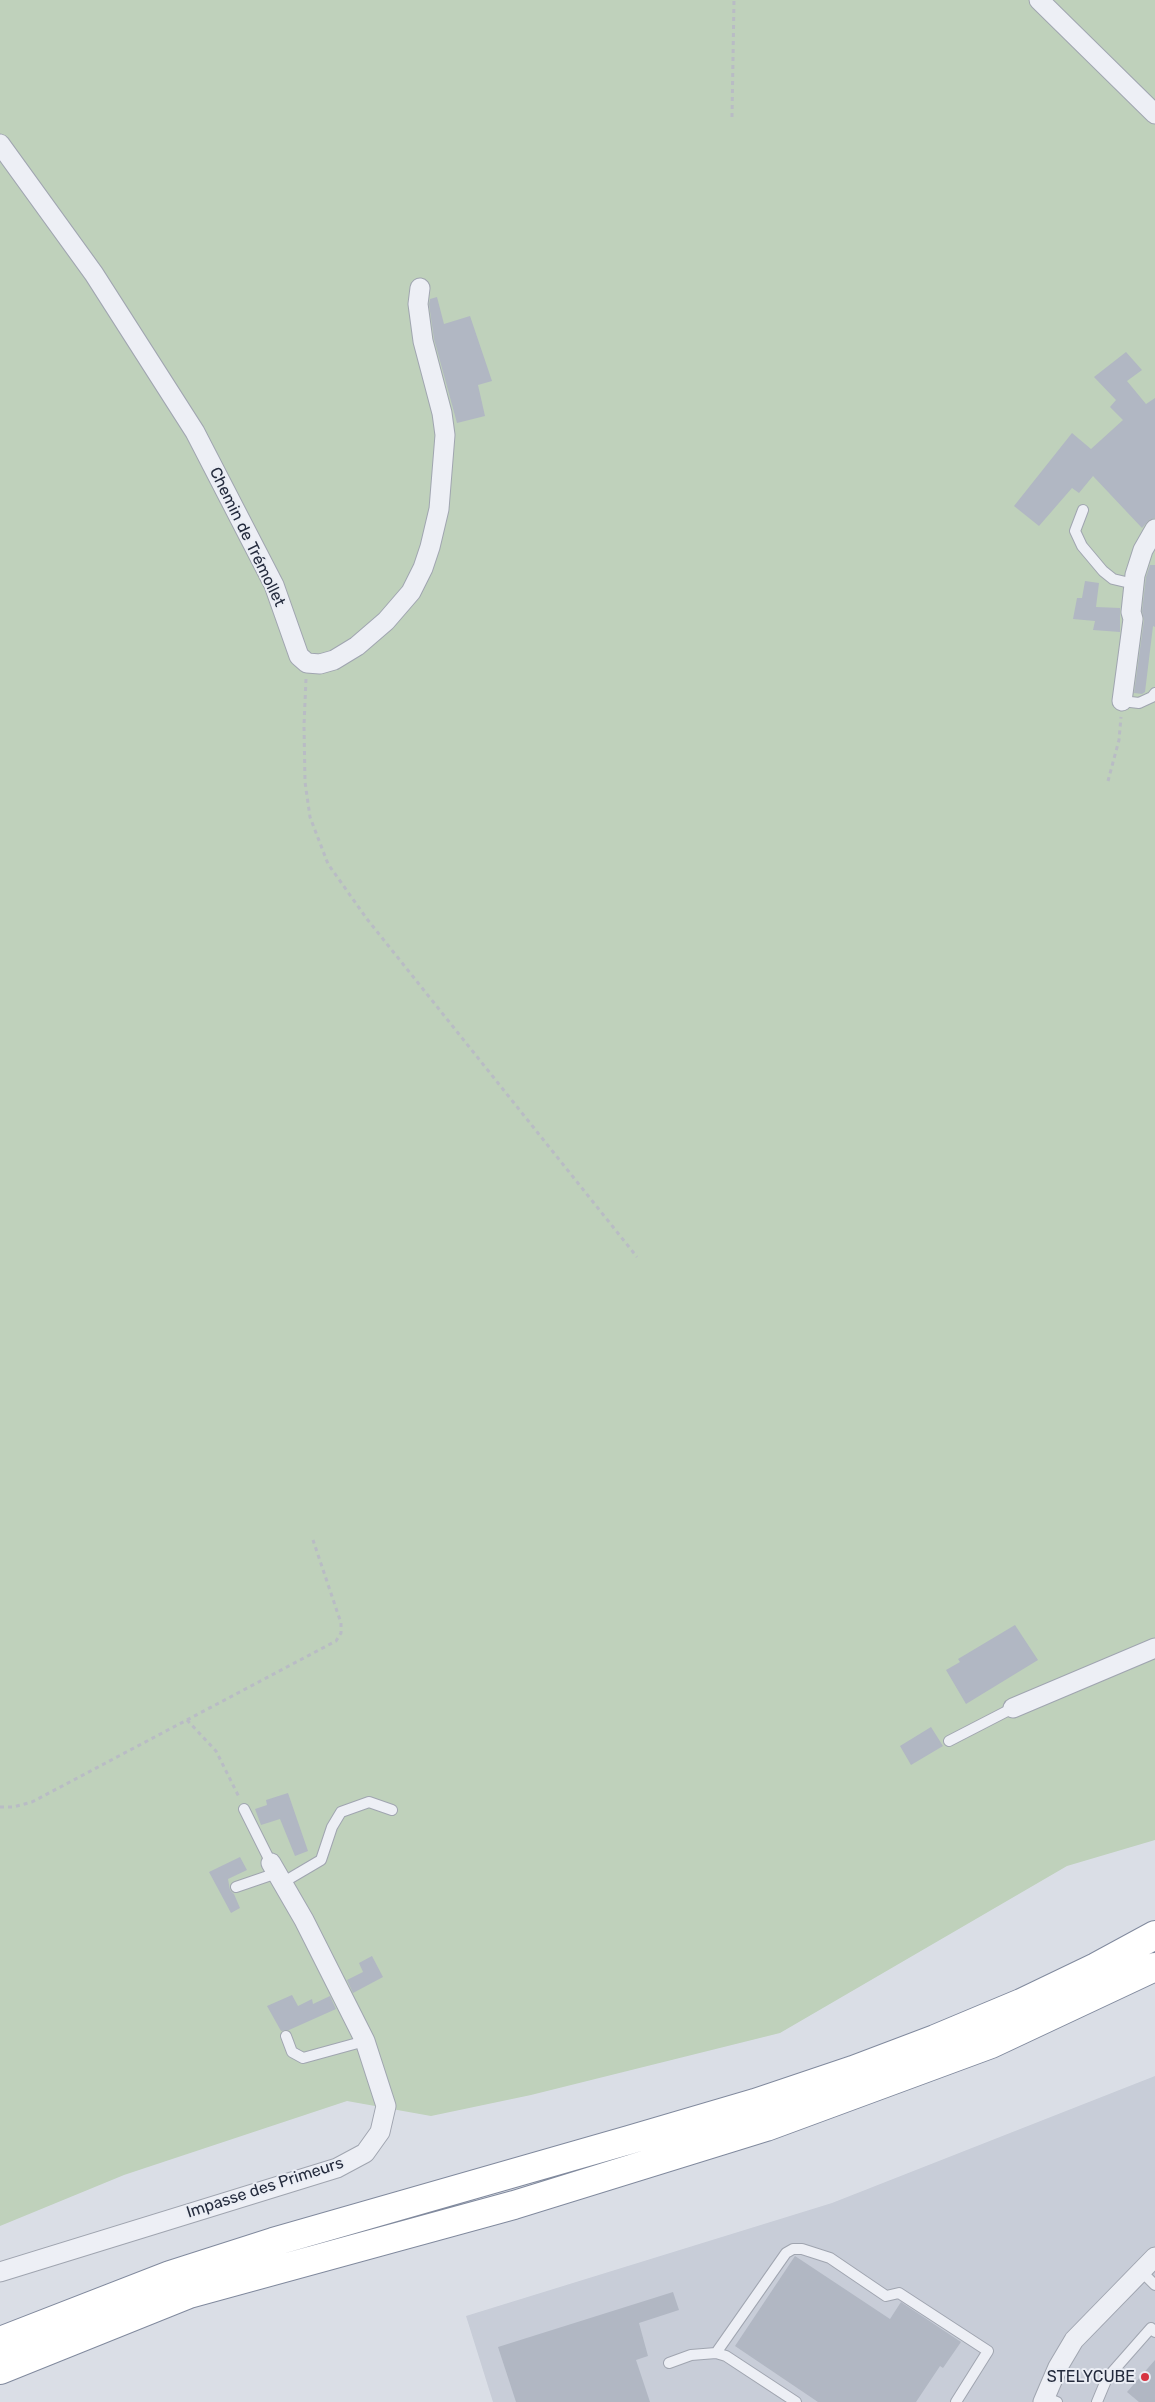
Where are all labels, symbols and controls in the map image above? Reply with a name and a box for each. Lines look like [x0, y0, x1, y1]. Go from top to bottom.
street label: Chemin de Trémollet [205, 464, 289, 610]
street label: Impasse des Primeurs [184, 2154, 346, 2222]
place label: STELYCUBE [1047, 2367, 1135, 2387]
marker: STELYCUBE [1139, 2371, 1151, 2383]

